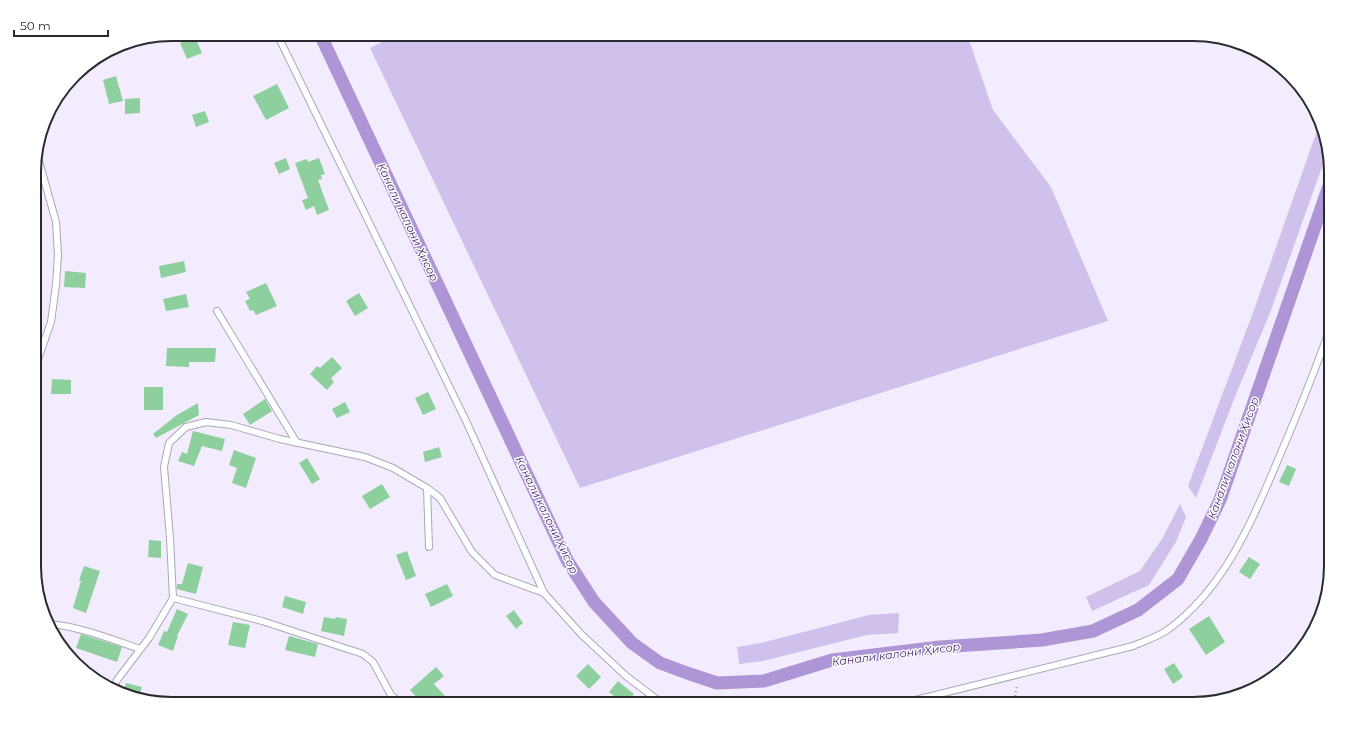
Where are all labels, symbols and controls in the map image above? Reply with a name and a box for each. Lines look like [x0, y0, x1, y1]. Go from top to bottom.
scale bar [14, 12, 108, 38]
text: 50 m [20, 18, 51, 33]
water label: Канали калони Ҳисор [374, 161, 442, 284]
water label: Канали калони Ҳисор [1204, 395, 1262, 521]
water label: Канали калони Ҳисор [512, 454, 582, 576]
water label: Канали калони Ҳисор [831, 639, 961, 669]

